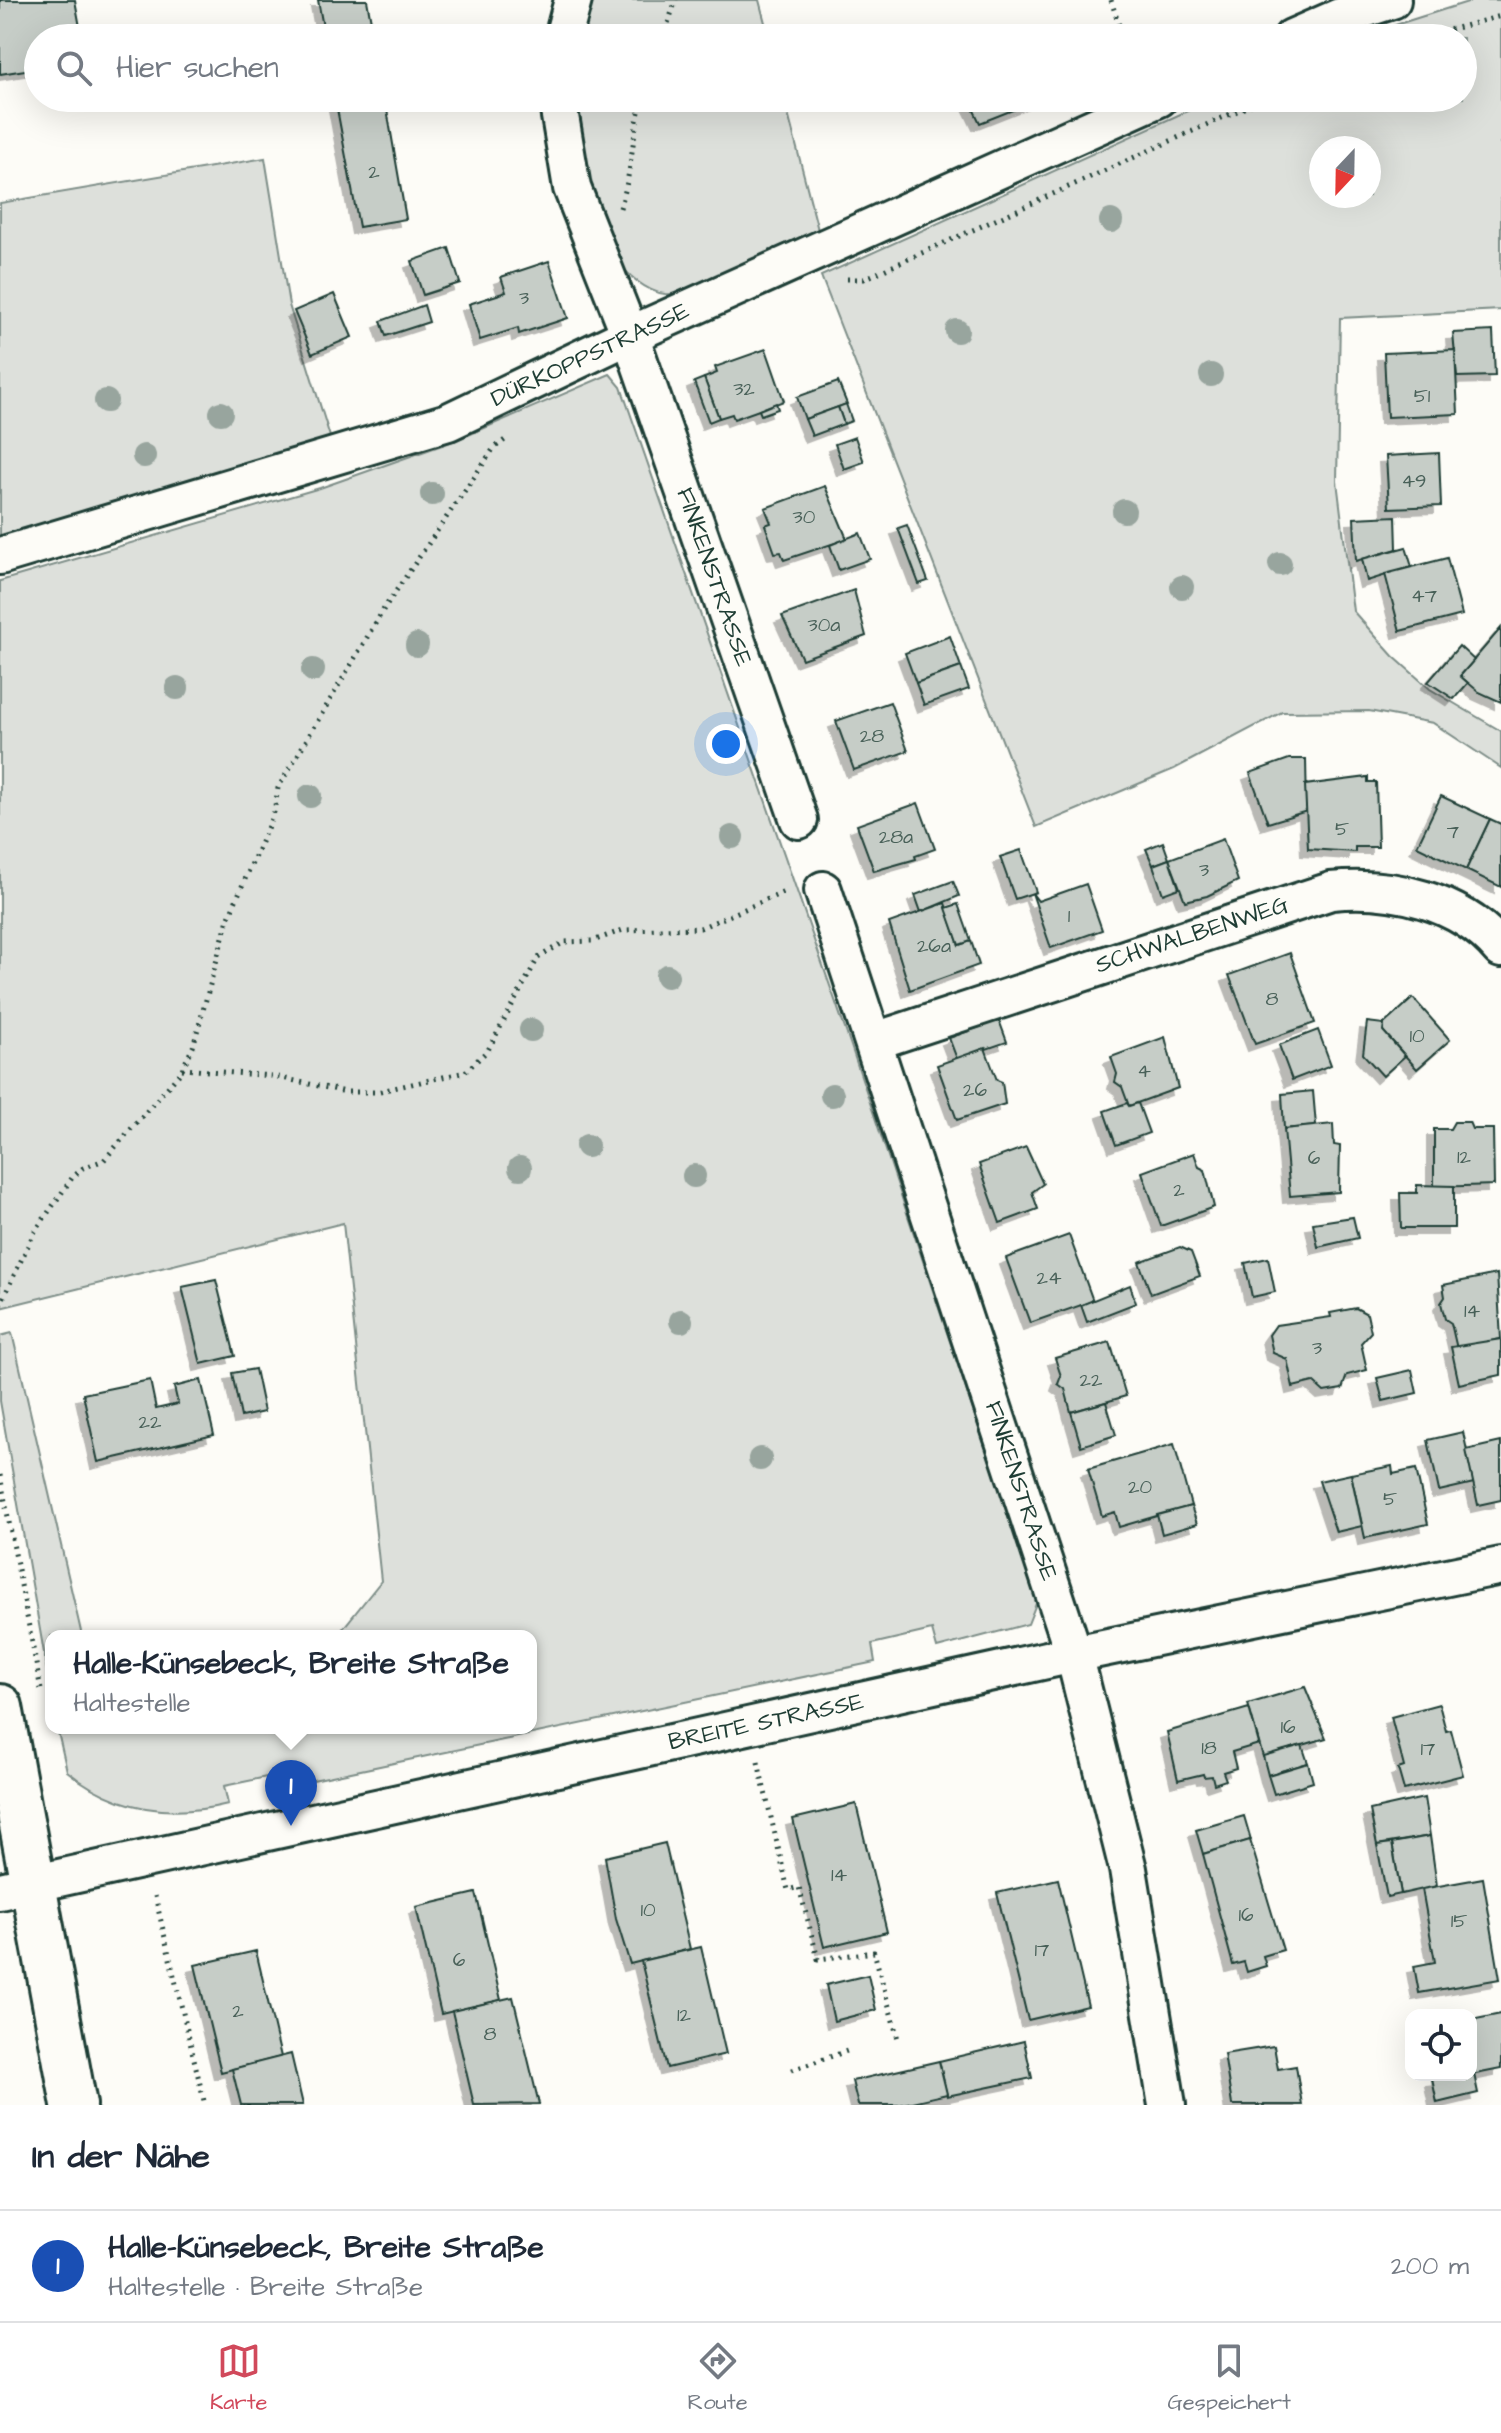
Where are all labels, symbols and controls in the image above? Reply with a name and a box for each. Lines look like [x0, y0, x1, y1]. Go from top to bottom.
search box [24, 24, 1477, 112]
icon: search [52, 46, 96, 90]
text: Hier suchen [116, 47, 279, 89]
north arrow [1309, 136, 1381, 208]
house number: 2 [368, 158, 380, 186]
house number: 3 [519, 284, 529, 312]
street label: DÜRKOPPSTRASSE [485, 294, 695, 416]
house number: 32 [733, 375, 755, 403]
house number: 51 [1414, 382, 1431, 410]
house number: 49 [1402, 467, 1427, 495]
street label: FINKENSTRASSE [667, 483, 761, 671]
house number: 30 [793, 503, 816, 531]
house number: 47 [1411, 582, 1437, 610]
house number: 30a [808, 611, 840, 639]
house number: 28 [860, 722, 884, 750]
your location [706, 724, 746, 764]
house number: 5 [1335, 815, 1349, 843]
house number: 7 [1447, 818, 1459, 846]
house number: 28a [879, 823, 913, 851]
house number: 3 [1199, 856, 1209, 884]
street label: SCHWALBENWEG [1091, 888, 1293, 982]
house number: 1 [1068, 902, 1071, 930]
house number: 26a [917, 932, 951, 960]
house number: 8 [1266, 985, 1279, 1013]
house number: 10 [1409, 1022, 1425, 1050]
house number: 4 [1137, 1057, 1151, 1085]
house number: 26 [963, 1076, 987, 1104]
house number: 12 [1457, 1143, 1472, 1171]
house number: 6 [1308, 1144, 1321, 1172]
house number: 2 [1173, 1176, 1185, 1204]
house number: 24 [1036, 1264, 1062, 1292]
house number: 14 [1464, 1297, 1480, 1325]
house number: 3 [1312, 1334, 1322, 1362]
house number: 22 [1080, 1366, 1103, 1394]
street label: FINKENSTRASSE [976, 1397, 1066, 1585]
house number: 22 [139, 1408, 162, 1436]
house number: 20 [1128, 1473, 1152, 1501]
house number: 5 [1383, 1485, 1397, 1513]
popup [45, 1630, 537, 1734]
text: Halle-Künsebeck, Breite Straße [73, 1643, 509, 1685]
text: Haltestelle [73, 1685, 191, 1721]
street label: BREITE STRASSE [665, 1685, 867, 1759]
house number: 16 [1280, 1713, 1296, 1741]
house number: 18 [1201, 1734, 1217, 1762]
house number: 17 [1421, 1735, 1435, 1763]
pin: 1 [265, 1760, 317, 1826]
house number: 14 [831, 1861, 847, 1889]
house number: 10 [640, 1896, 656, 1924]
house number: 16 [1238, 1901, 1254, 1929]
house number: 15 [1451, 1907, 1467, 1935]
house number: 17 [1035, 1936, 1049, 1964]
house number: 6 [453, 1946, 466, 1974]
house number: 2 [232, 1997, 244, 2025]
house number: 12 [677, 2001, 692, 2029]
map controls [1405, 2009, 1477, 2081]
button: locate [1405, 2009, 1477, 2081]
house number: 8 [484, 2020, 497, 2048]
text: In der Nähe [32, 2133, 210, 2181]
text: Halle-Künsebeck, Breite Straße [108, 2227, 544, 2269]
text: 1 [56, 2248, 60, 2284]
text: 200 m [1391, 2248, 1469, 2284]
text: Haltestelle · Breite Straße [108, 2269, 423, 2305]
tab: Karte [210, 2339, 267, 2418]
tab: Route [688, 2339, 748, 2418]
tab: Gespeichert [1168, 2339, 1291, 2418]

